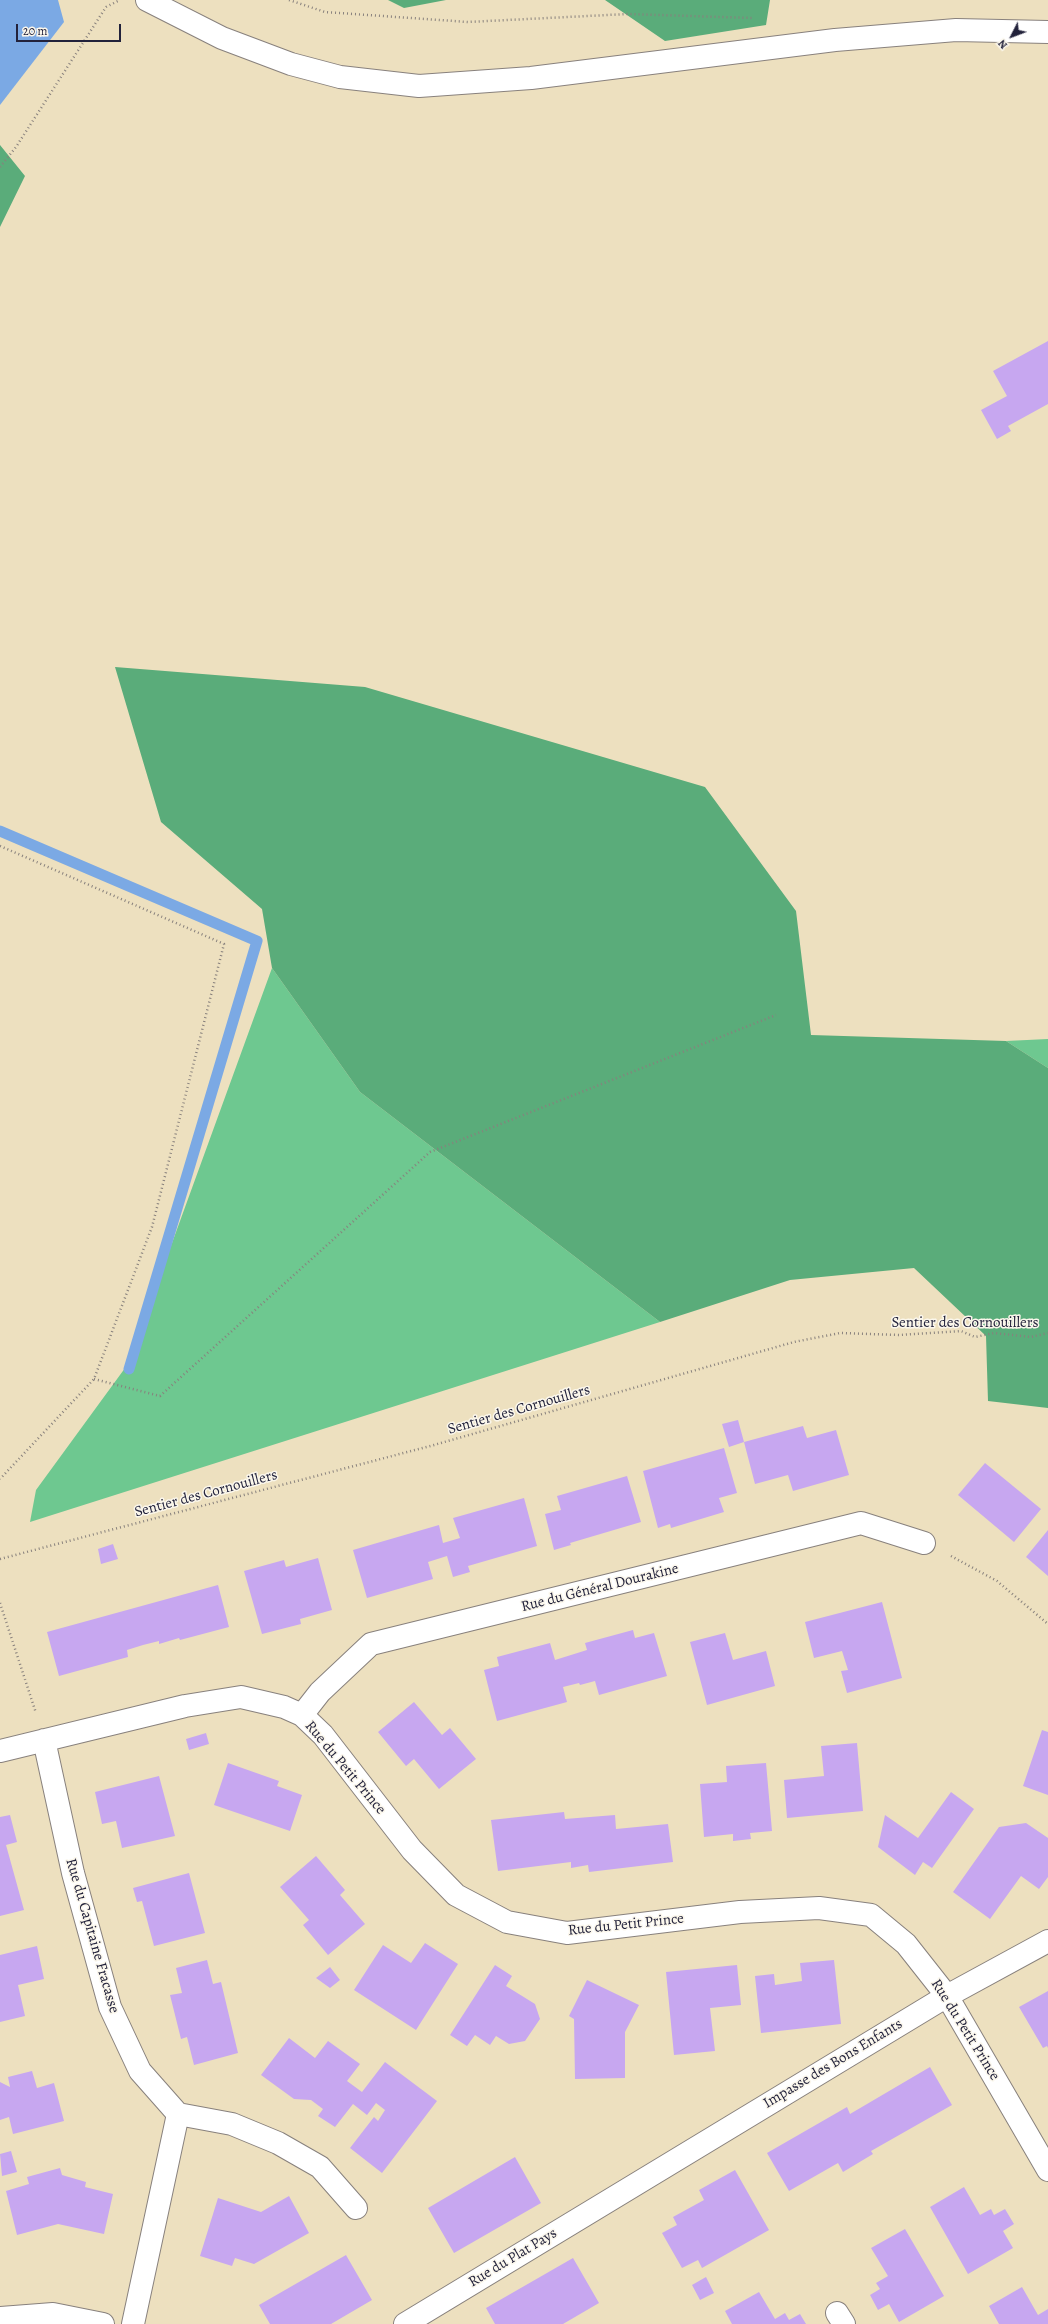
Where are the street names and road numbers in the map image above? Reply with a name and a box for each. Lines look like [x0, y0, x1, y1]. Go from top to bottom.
street label: Sentier des Cornouillers [891, 1314, 1039, 1332]
street label: Sentier des Cornouillers [446, 1381, 592, 1439]
street label: Sentier des Cornouillers [133, 1466, 279, 1522]
street label: Rue du Général Dourakine [519, 1560, 681, 1616]
street label: Rue du Petit Prince [301, 1718, 389, 1818]
street label: Rue du Capitaine Fracasse [61, 1857, 123, 2015]
street label: Rue du Petit Prince [567, 1910, 685, 1940]
street label: Rue du Petit Prince [927, 1976, 1003, 2084]
street label: Impasse des Bons Enfants [760, 2015, 906, 2113]
street label: Rue du Plat Pays [466, 2225, 560, 2291]

